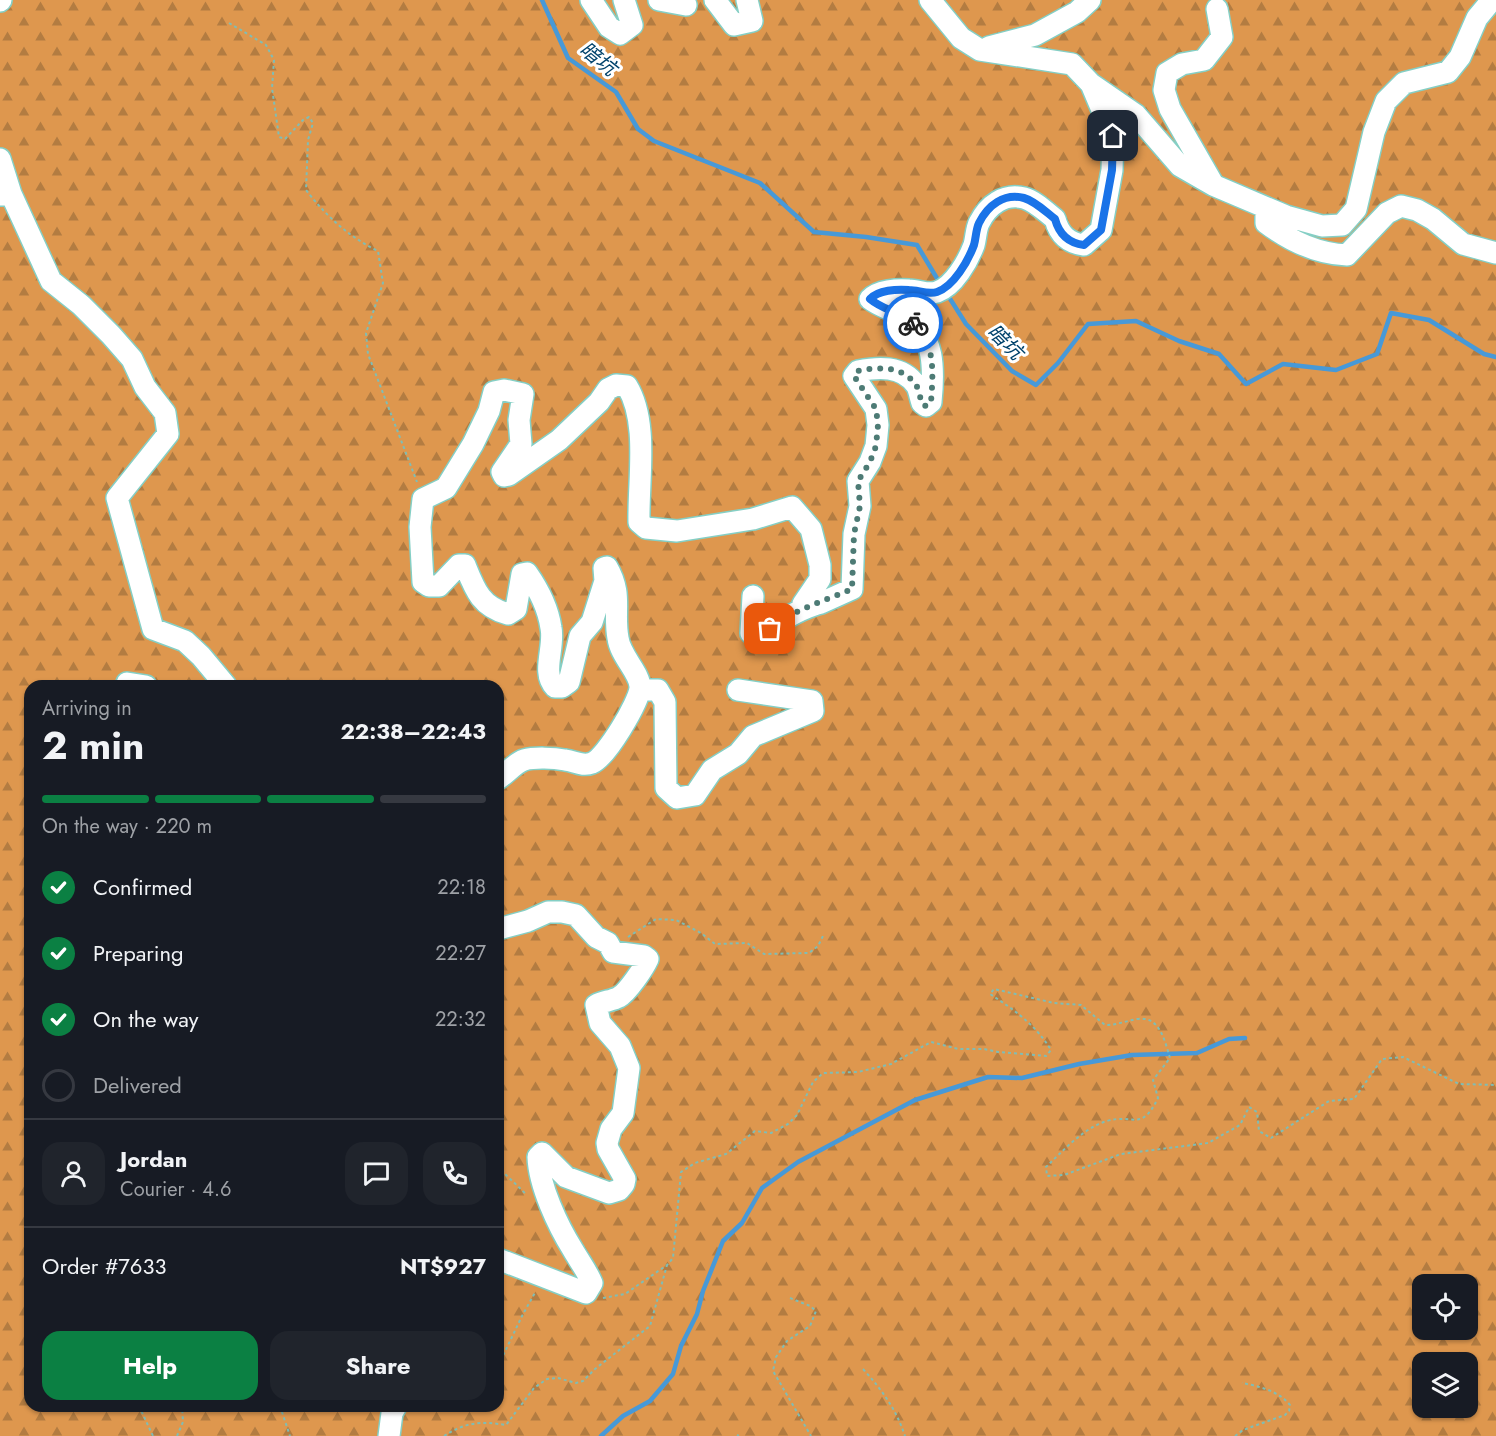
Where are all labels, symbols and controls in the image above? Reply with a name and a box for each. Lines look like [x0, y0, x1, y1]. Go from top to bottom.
water label: 暗坑 [573, 35, 625, 85]
pin [1087, 110, 1138, 161]
icon: home [1096, 119, 1129, 152]
courier [883, 293, 943, 353]
icon: bike [897, 307, 930, 340]
water label: 暗坑 [981, 318, 1032, 369]
pin [744, 603, 795, 654]
icon: bag [753, 612, 786, 645]
text: Arriving in [42, 694, 132, 723]
text: 22:38–22:43 [340, 715, 486, 747]
text: 2 min [42, 717, 144, 774]
text: On the way · 220 m [42, 812, 212, 841]
icon: check [42, 871, 75, 904]
text: Confirmed [93, 871, 192, 903]
text: 22:18 [437, 873, 486, 902]
icon: check [42, 937, 75, 970]
text: Preparing [93, 937, 184, 969]
text: 22:27 [435, 939, 486, 968]
icon: check [42, 1003, 75, 1036]
text: On the way [93, 1003, 198, 1035]
text: 22:32 [435, 1005, 486, 1034]
text: Delivered [93, 1069, 182, 1101]
button: person [42, 1142, 105, 1205]
button: chat [345, 1142, 408, 1205]
button: phone [423, 1142, 486, 1205]
text: Jordan [120, 1143, 187, 1175]
text: Courier · 4.6 [120, 1175, 232, 1204]
text: Order #7633 [42, 1250, 167, 1282]
text: NT$927 [400, 1250, 486, 1282]
map controls [1412, 1274, 1478, 1418]
button: locate [1412, 1274, 1478, 1340]
button: Help [42, 1331, 258, 1400]
button: Share [270, 1331, 486, 1400]
button: layers [1412, 1352, 1478, 1418]

